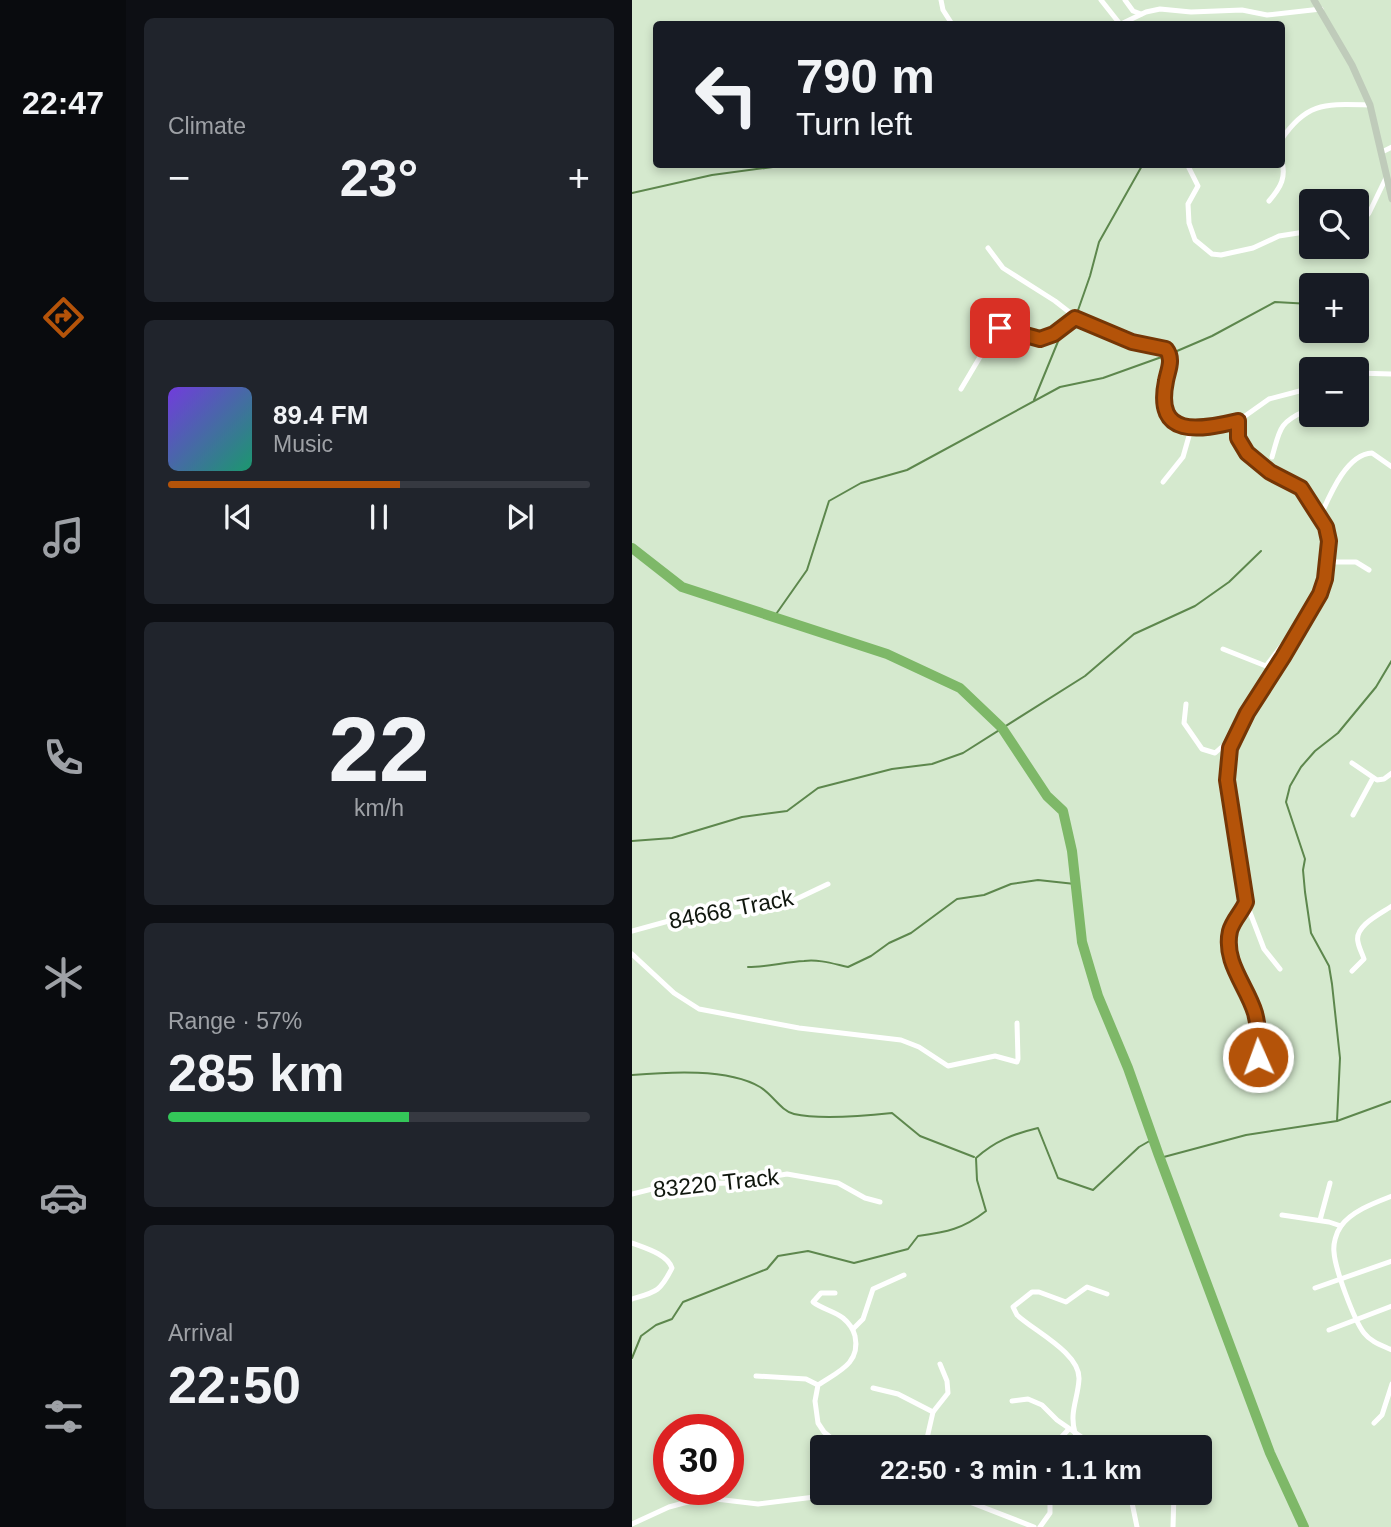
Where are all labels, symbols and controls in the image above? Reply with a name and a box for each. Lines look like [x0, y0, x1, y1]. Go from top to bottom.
icon: left [681, 49, 772, 140]
text: 790 m [796, 49, 935, 103]
text: 22:47 [22, 85, 104, 121]
text: Turn left [796, 106, 912, 142]
text: Climate [168, 113, 246, 139]
text: 23° [340, 149, 418, 207]
text: − [168, 157, 190, 199]
text: + [568, 157, 590, 199]
map controls [1299, 189, 1369, 427]
button: search [1299, 189, 1369, 259]
button: + [1299, 273, 1369, 343]
icon: directions [39, 293, 88, 342]
pin [970, 298, 1030, 358]
icon: arrive [981, 309, 1019, 347]
button: − [1299, 357, 1369, 427]
text: 89.4 FM [273, 400, 368, 430]
text: Music [273, 431, 333, 457]
icon: previous [219, 498, 257, 536]
icon: pause [360, 498, 398, 536]
icon: next [501, 498, 539, 536]
icon: music [39, 513, 88, 562]
text: 22 [328, 699, 430, 800]
icon: phone [39, 733, 88, 782]
text: km/h [354, 795, 404, 821]
street label: 84668 Track [666, 884, 796, 934]
icon: climate [39, 953, 88, 1002]
text: Range · 57% [168, 1008, 302, 1034]
position arrow [1221, 1020, 1295, 1094]
text: 285 km [168, 1044, 344, 1102]
street label: 83220 Track [652, 1163, 781, 1203]
icon: car [39, 1173, 88, 1222]
text: Arrival [168, 1320, 233, 1346]
text: 22:50 [168, 1356, 301, 1414]
icon: filters [39, 1392, 88, 1441]
speed limit sign: 30 [653, 1414, 744, 1505]
text: 22:50 · 3 min · 1.1 km [880, 1455, 1142, 1485]

